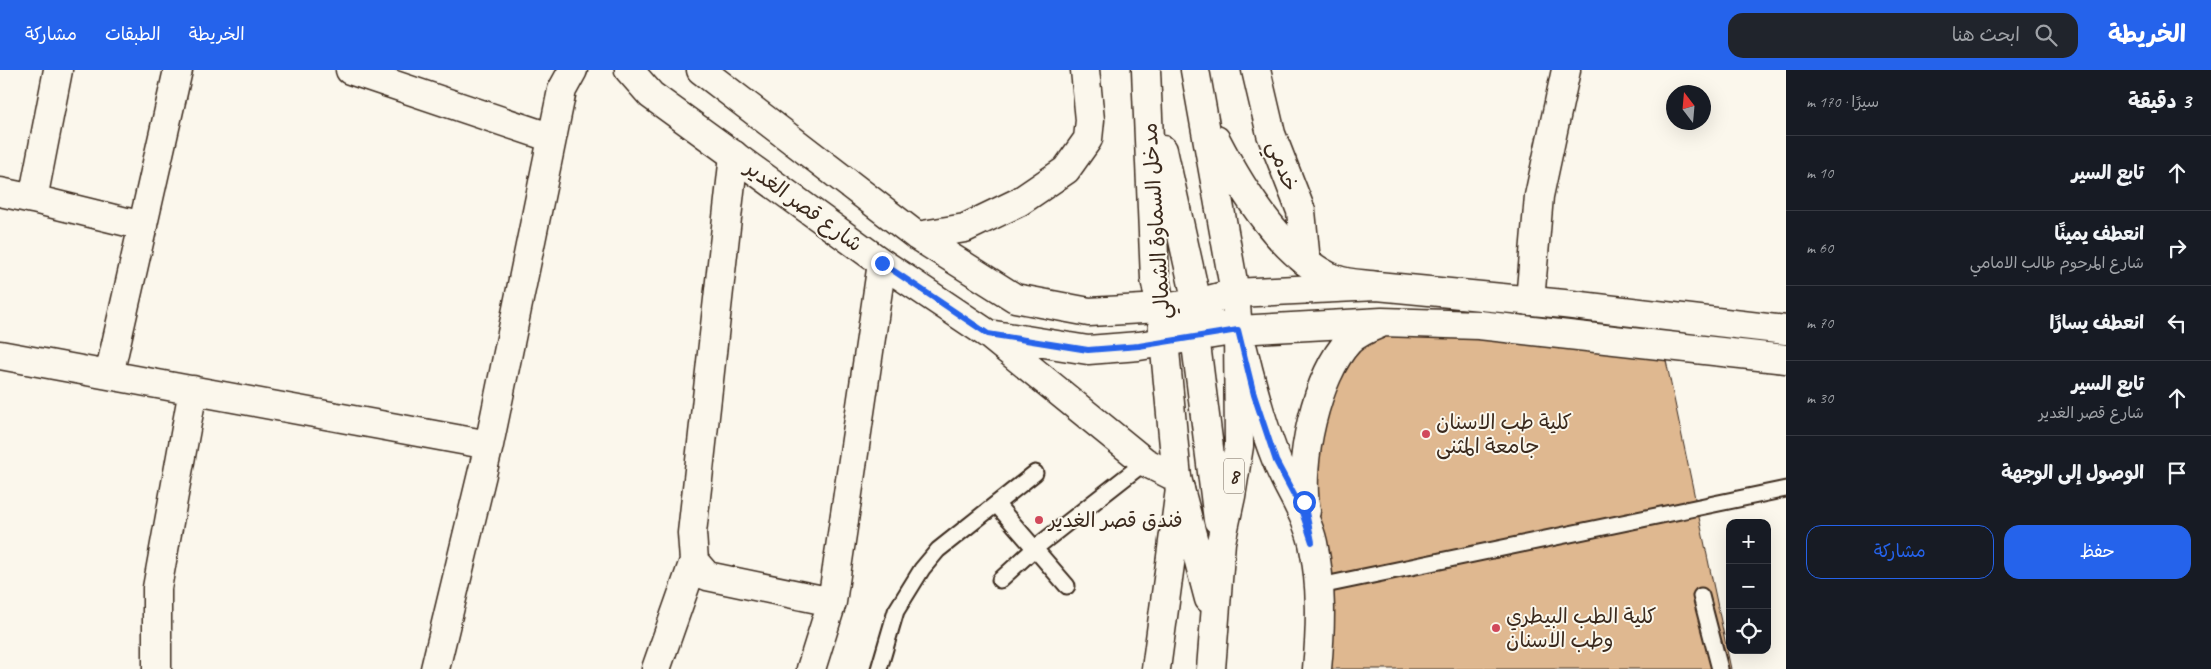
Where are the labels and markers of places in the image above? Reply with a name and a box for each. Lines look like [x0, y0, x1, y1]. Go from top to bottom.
place label: كلية طب الاسنان جامعة المثنى [1436, 409, 1572, 460]
marker: كلية طب الاسنان جامعة المثنى [1420, 428, 1432, 440]
place label: فندق قصر الغدير [1047, 507, 1183, 533]
marker: فندق قصر الغدير [1033, 514, 1045, 526]
place label: كلية الطب البيطري وطب الاسنان [1506, 603, 1656, 653]
marker: كلية الطب البيطري وطب الاسنان [1490, 622, 1502, 634]

